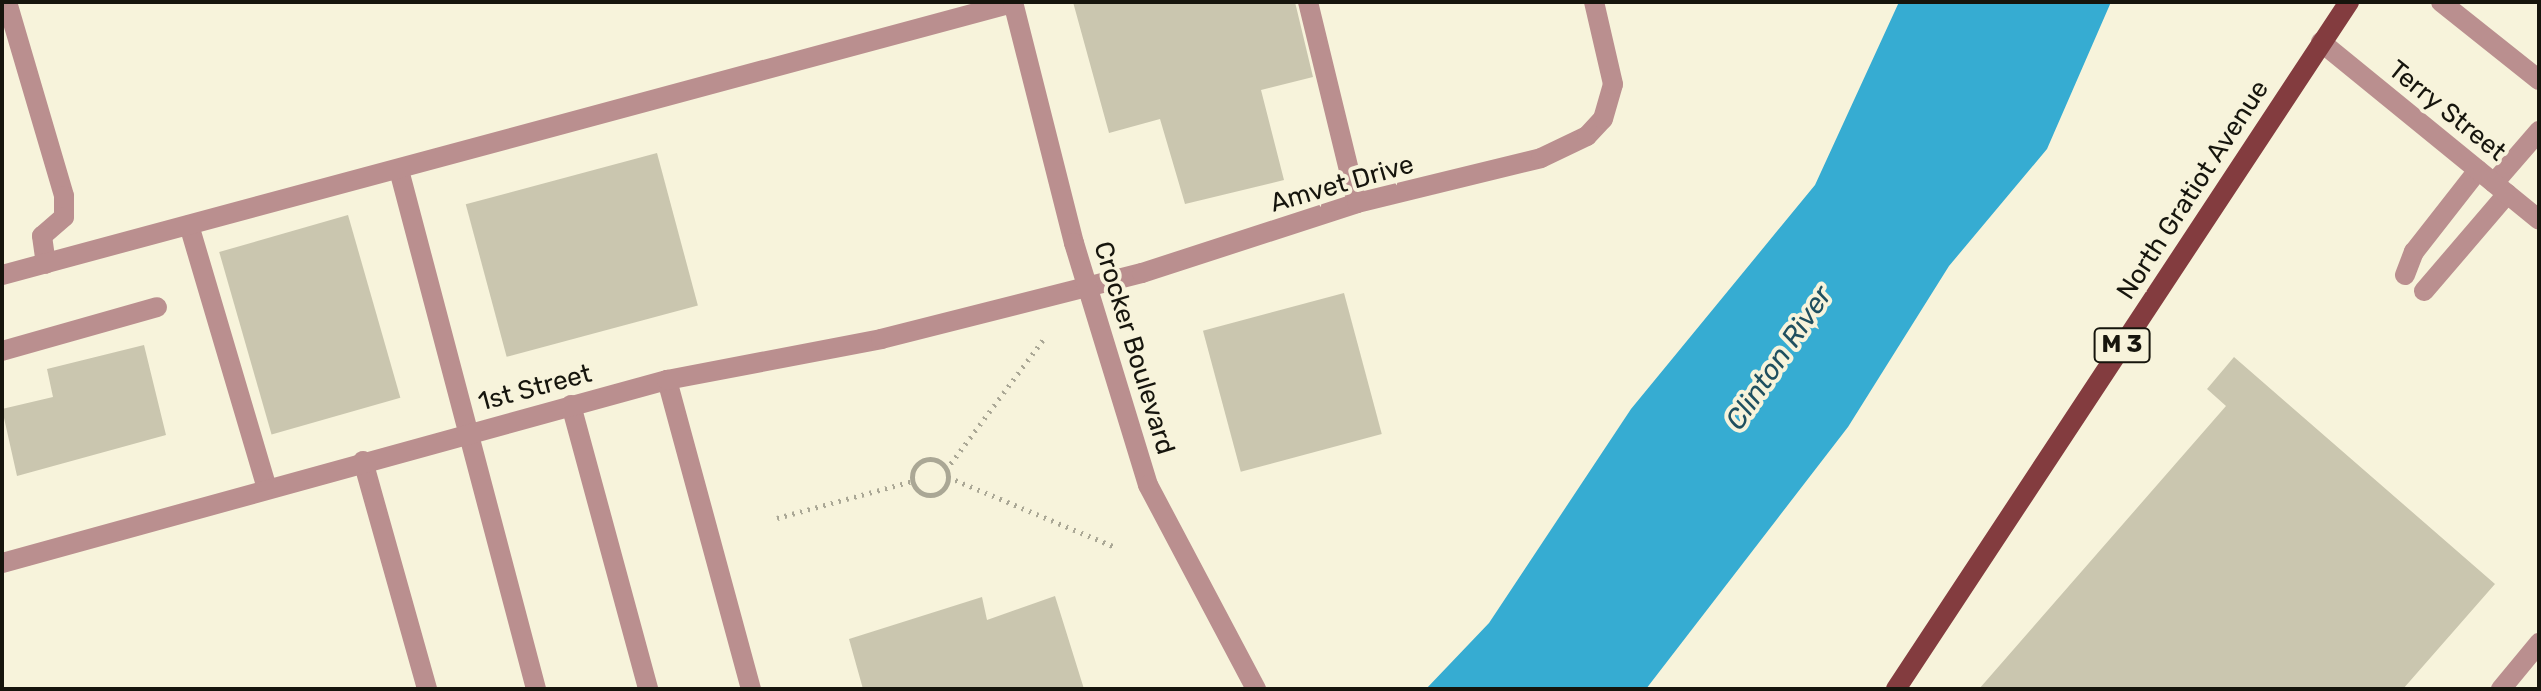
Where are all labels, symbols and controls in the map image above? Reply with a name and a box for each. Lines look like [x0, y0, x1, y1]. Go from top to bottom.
street label: Terry Street [2382, 54, 2512, 168]
street label: North Gratiot Avenue [2110, 74, 2276, 306]
street label: Amvet Drive [1267, 149, 1417, 219]
street label: Crocker Boulevard [1087, 238, 1181, 458]
water label: Clinton River [1719, 280, 1839, 436]
road number: M 3 [2092, 325, 2152, 365]
street label: 1st Street [475, 358, 595, 418]

